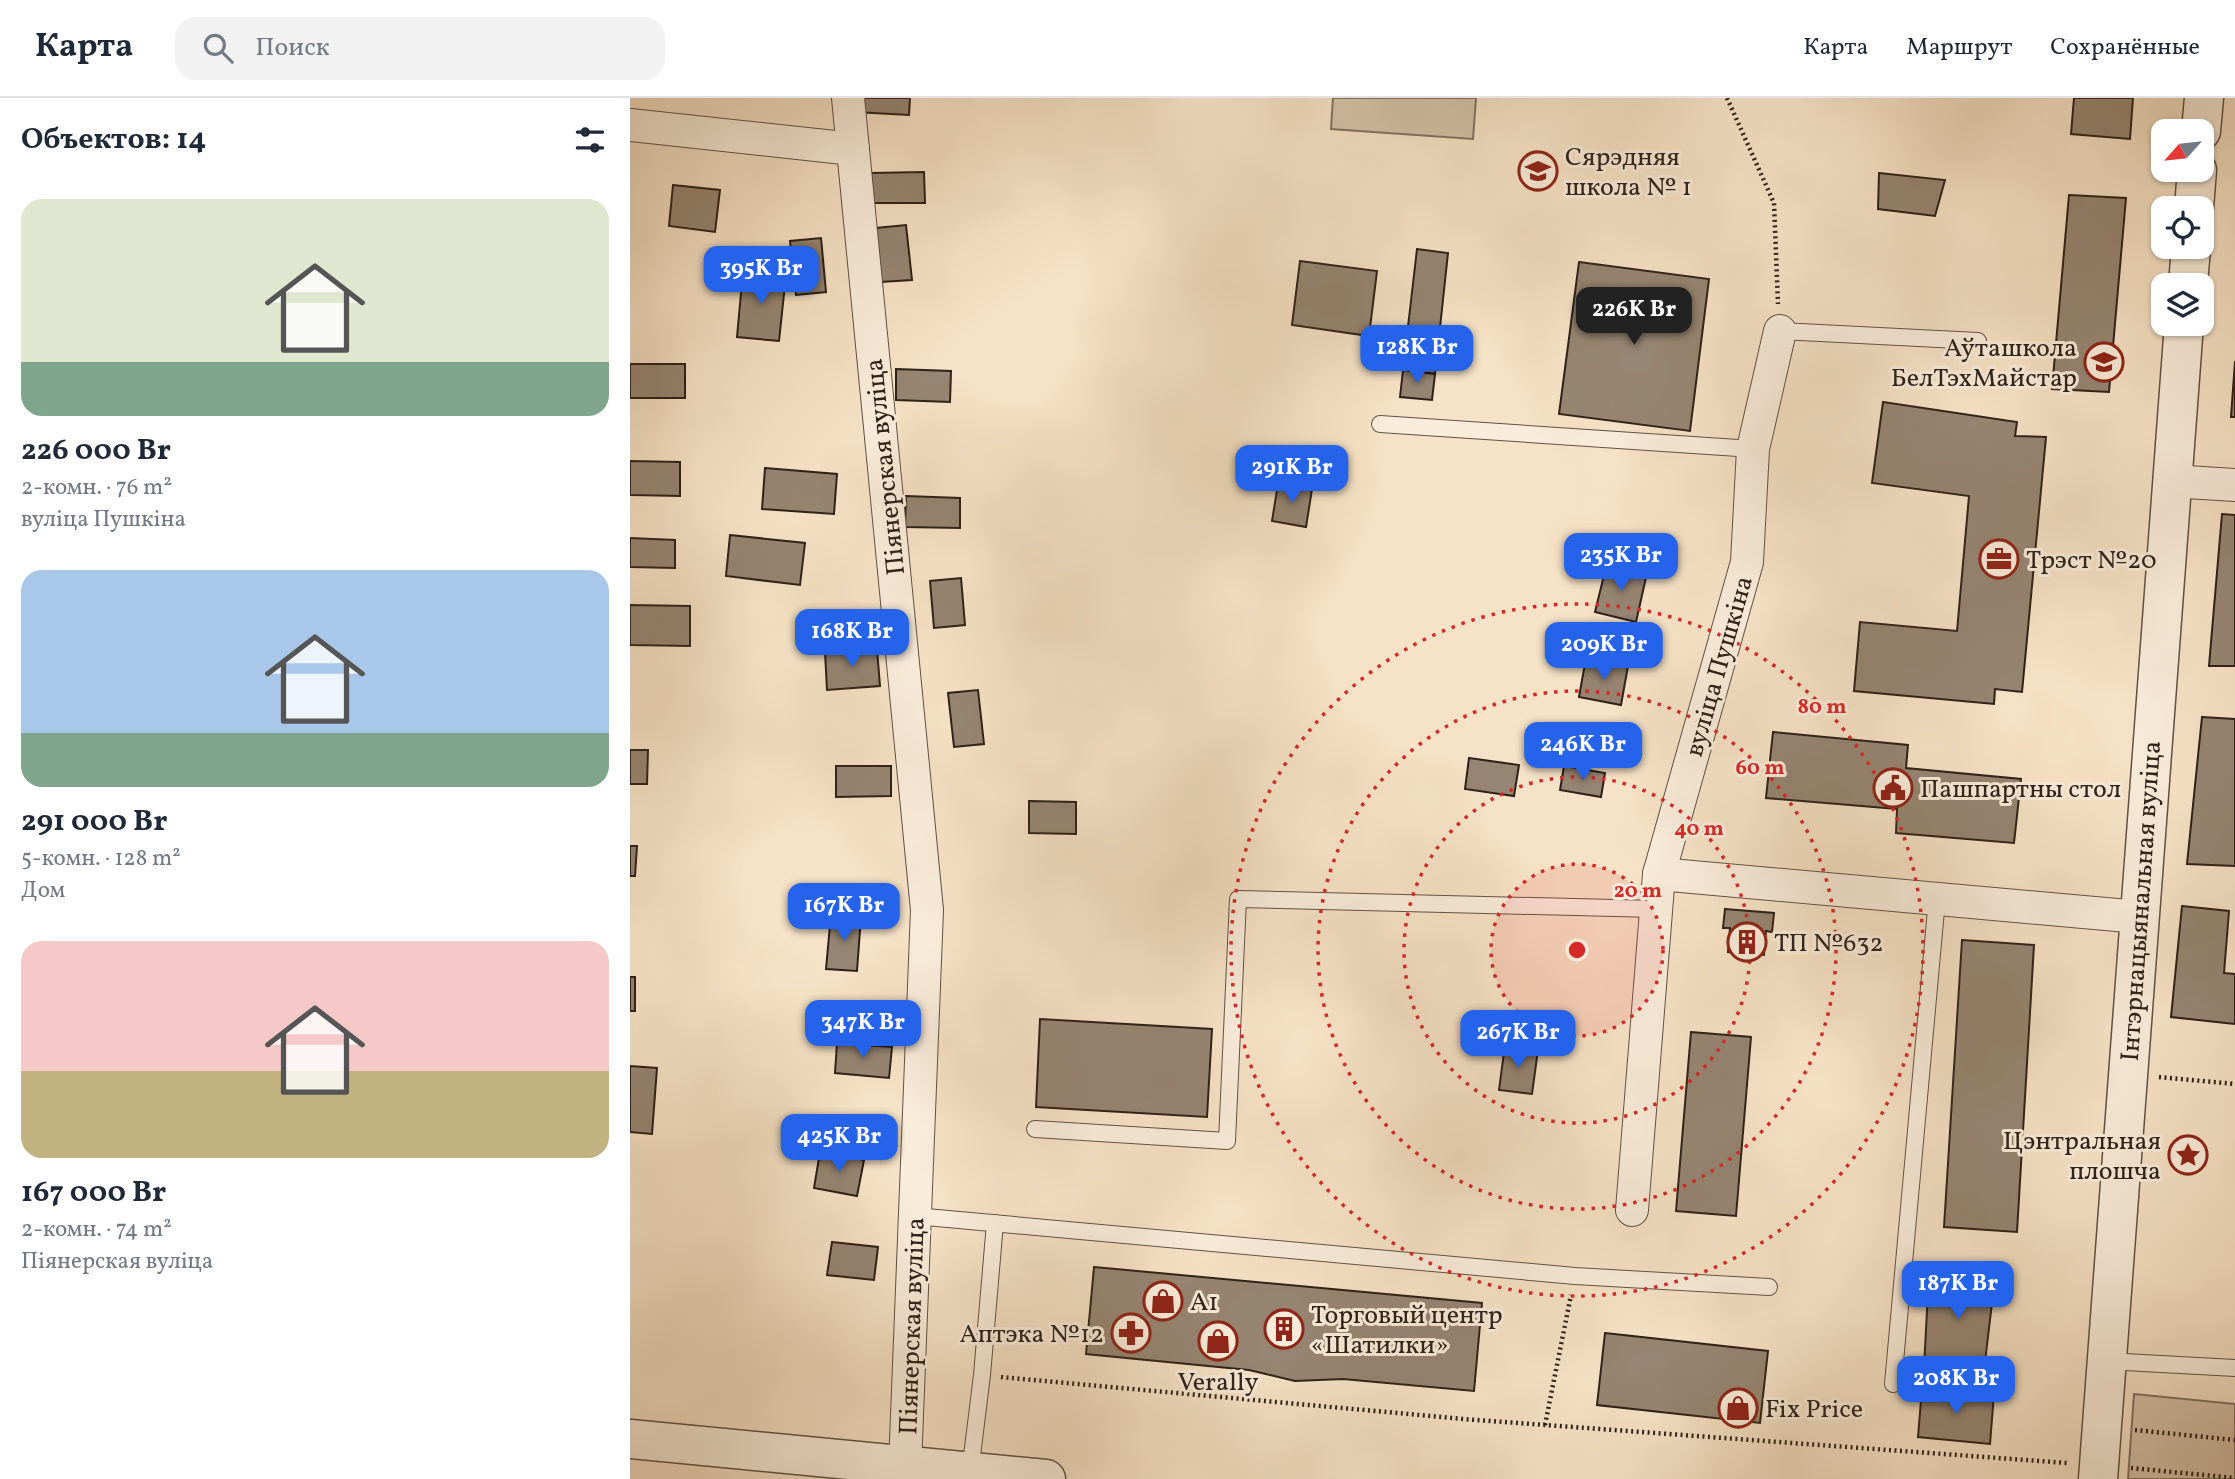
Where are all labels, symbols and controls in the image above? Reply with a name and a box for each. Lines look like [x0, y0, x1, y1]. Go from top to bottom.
search box [175, 17, 665, 80]
text: Карта [35, 25, 133, 71]
icon: search [199, 29, 237, 67]
text: Поиск [255, 30, 330, 66]
text: Карта [1803, 31, 1868, 65]
text: Маршрут [1906, 31, 2012, 65]
text: Сохранённые [2050, 31, 2200, 65]
text: Объектов: 14 [21, 119, 206, 161]
north arrow [2151, 119, 2214, 182]
map controls [2151, 119, 2214, 336]
icon: filters [571, 121, 609, 159]
place label: Сярэдняя школа № 1 [1565, 140, 1692, 206]
school or university icon: Сярэдняя школа № 1 [1517, 150, 1559, 192]
button: locate [2151, 196, 2214, 259]
icon: home [252, 245, 378, 371]
pin: 395K Br [696, 246, 826, 306]
text: 395K Br [720, 253, 802, 285]
button: layers [2151, 273, 2214, 336]
pin: 226K Br [1569, 288, 1699, 347]
text: 226K Br [1592, 294, 1676, 326]
pin: 128K Br [1352, 326, 1482, 385]
place label: Аўташкола БелТэхМайстар [1891, 331, 2077, 397]
text: 128K Br [1376, 332, 1458, 364]
school or university icon: Аўташкола БелТэхМайстар [2083, 341, 2125, 383]
street label: Піянерская вуліца [857, 357, 915, 577]
text: 226 000 Br [21, 430, 171, 472]
pin: 291K Br [1227, 446, 1357, 505]
text: 291K Br [1251, 452, 1333, 484]
text: 2-комн. · 76 m² [21, 472, 172, 504]
text: вуліца Пушкіна [21, 504, 186, 536]
pin: 235K Br [1556, 533, 1686, 593]
office icon: Трэст №20 [1978, 538, 2020, 580]
text: 235K Br [1580, 540, 1662, 572]
place label: Трэст №20 [2026, 543, 2157, 579]
street label: вуліца Пушкіна [1677, 572, 1763, 761]
pin: 168K Br [787, 610, 917, 669]
icon: home [252, 616, 378, 742]
text: 168K Br [811, 616, 893, 648]
pin: 209K Br [1539, 622, 1669, 682]
text: 209K Br [1561, 629, 1647, 661]
text: 80 m [1798, 693, 1846, 722]
pin: 246K Br [1518, 722, 1648, 782]
text: 246K Br [1540, 729, 1626, 761]
street label: Інтэрнацыянальная вуліца [2113, 740, 2171, 1063]
text: 60 m [1736, 754, 1784, 783]
public building icon: Пашпартны стол [1872, 767, 1914, 809]
place label: Пашпартны стол [1920, 772, 2121, 808]
text: 291 000 Br [21, 801, 167, 843]
text: 40 m [1674, 815, 1724, 844]
text: 5-комн. · 128 m² [21, 843, 181, 875]
text: Дом [21, 875, 65, 907]
text: 20 m [1614, 877, 1662, 906]
pin: 167K Br [779, 884, 909, 943]
text: 167K Br [804, 890, 884, 922]
building icon: ТП №632 [1726, 921, 1768, 963]
place label: ТП №632 [1774, 926, 1884, 962]
centre of rings [1565, 938, 1589, 962]
icon: home [252, 987, 378, 1113]
pin: 347K Br [798, 1000, 928, 1060]
text: 347K Br [821, 1007, 905, 1039]
pin: 267K Br [1453, 1010, 1583, 1070]
text: 267K Br [1476, 1017, 1560, 1049]
pin: 425K Br [774, 1114, 904, 1174]
text: 425K Br [797, 1121, 881, 1153]
place label: Цэнтральная плошча [2003, 1124, 2161, 1190]
place icon: Цэнтральная плошча [2167, 1134, 2209, 1176]
text: 167 000 Br [21, 1172, 166, 1214]
text: 2-комн. · 74 m² [21, 1214, 172, 1246]
street label: Піянерская вуліца [891, 1217, 935, 1435]
text: Піянерская вуліца [21, 1246, 213, 1278]
pin: 187K Br [1893, 1262, 2023, 1321]
text: 187K Br [1918, 1268, 1998, 1300]
shop icon: A1 [1142, 1280, 1184, 1322]
place label: A1 [1190, 1285, 1218, 1321]
place label: Торговый центр «Шатилки» [1311, 1298, 1503, 1364]
building icon: Торговый центр «Шатилки» [1263, 1308, 1305, 1350]
pharmacy icon: Аптэка №12 [1110, 1312, 1152, 1354]
place label: Аптэка №12 [959, 1317, 1104, 1353]
shop icon: Verally [1197, 1320, 1239, 1362]
pin: 208K Br [1891, 1356, 2021, 1416]
text: 208K Br [1913, 1363, 1999, 1395]
place label: Verally [1177, 1365, 1259, 1401]
shop icon: Fix Price [1717, 1387, 1759, 1429]
place label: Fix Price [1765, 1392, 1863, 1428]

